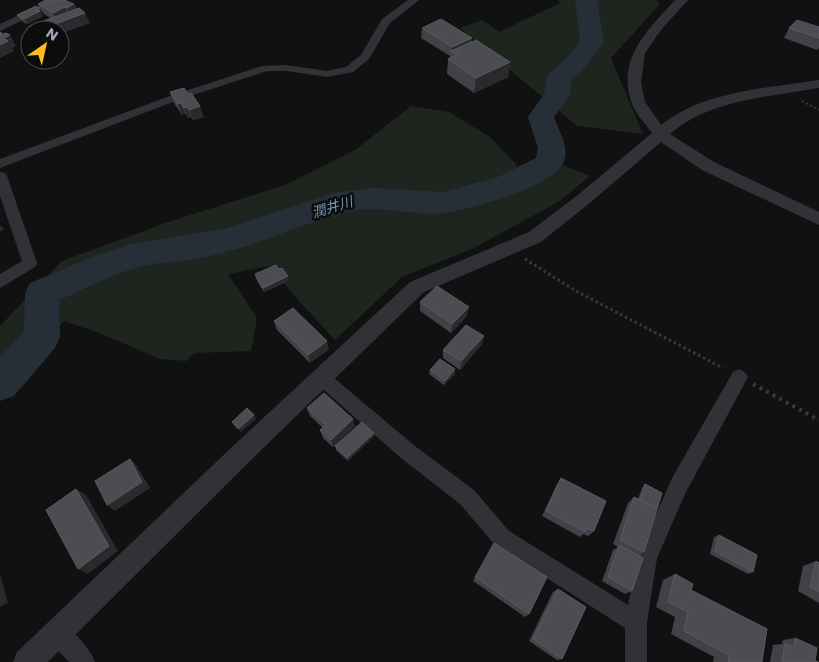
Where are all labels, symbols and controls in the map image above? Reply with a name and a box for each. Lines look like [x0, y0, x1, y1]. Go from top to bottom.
north arrow [20, 20, 70, 70]
text: N [42, 23, 62, 45]
water label: 潤井川 [309, 191, 357, 223]

